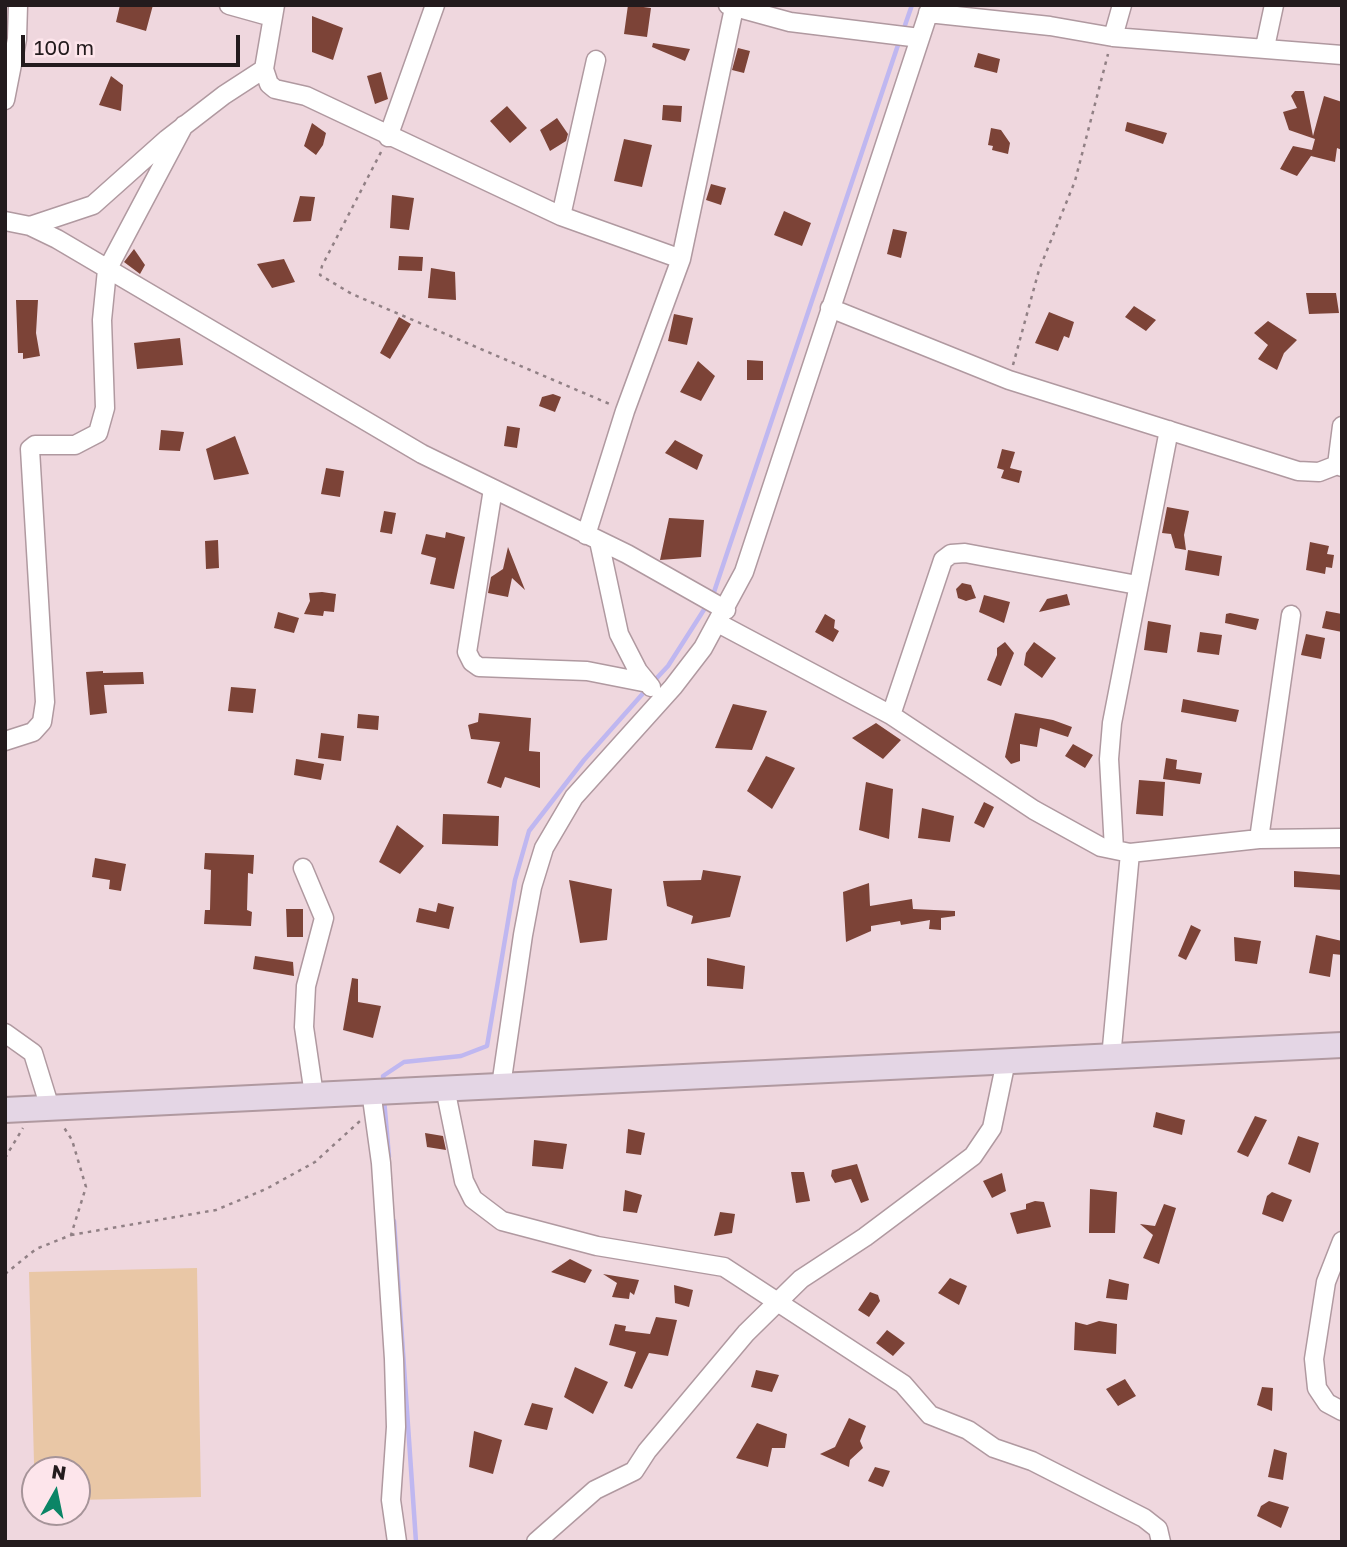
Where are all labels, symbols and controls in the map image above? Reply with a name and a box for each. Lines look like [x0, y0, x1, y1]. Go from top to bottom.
scale bar [24, 21, 243, 65]
text: 100 m [34, 34, 94, 60]
north arrow [21, 1456, 91, 1526]
text: N [50, 1459, 68, 1484]

